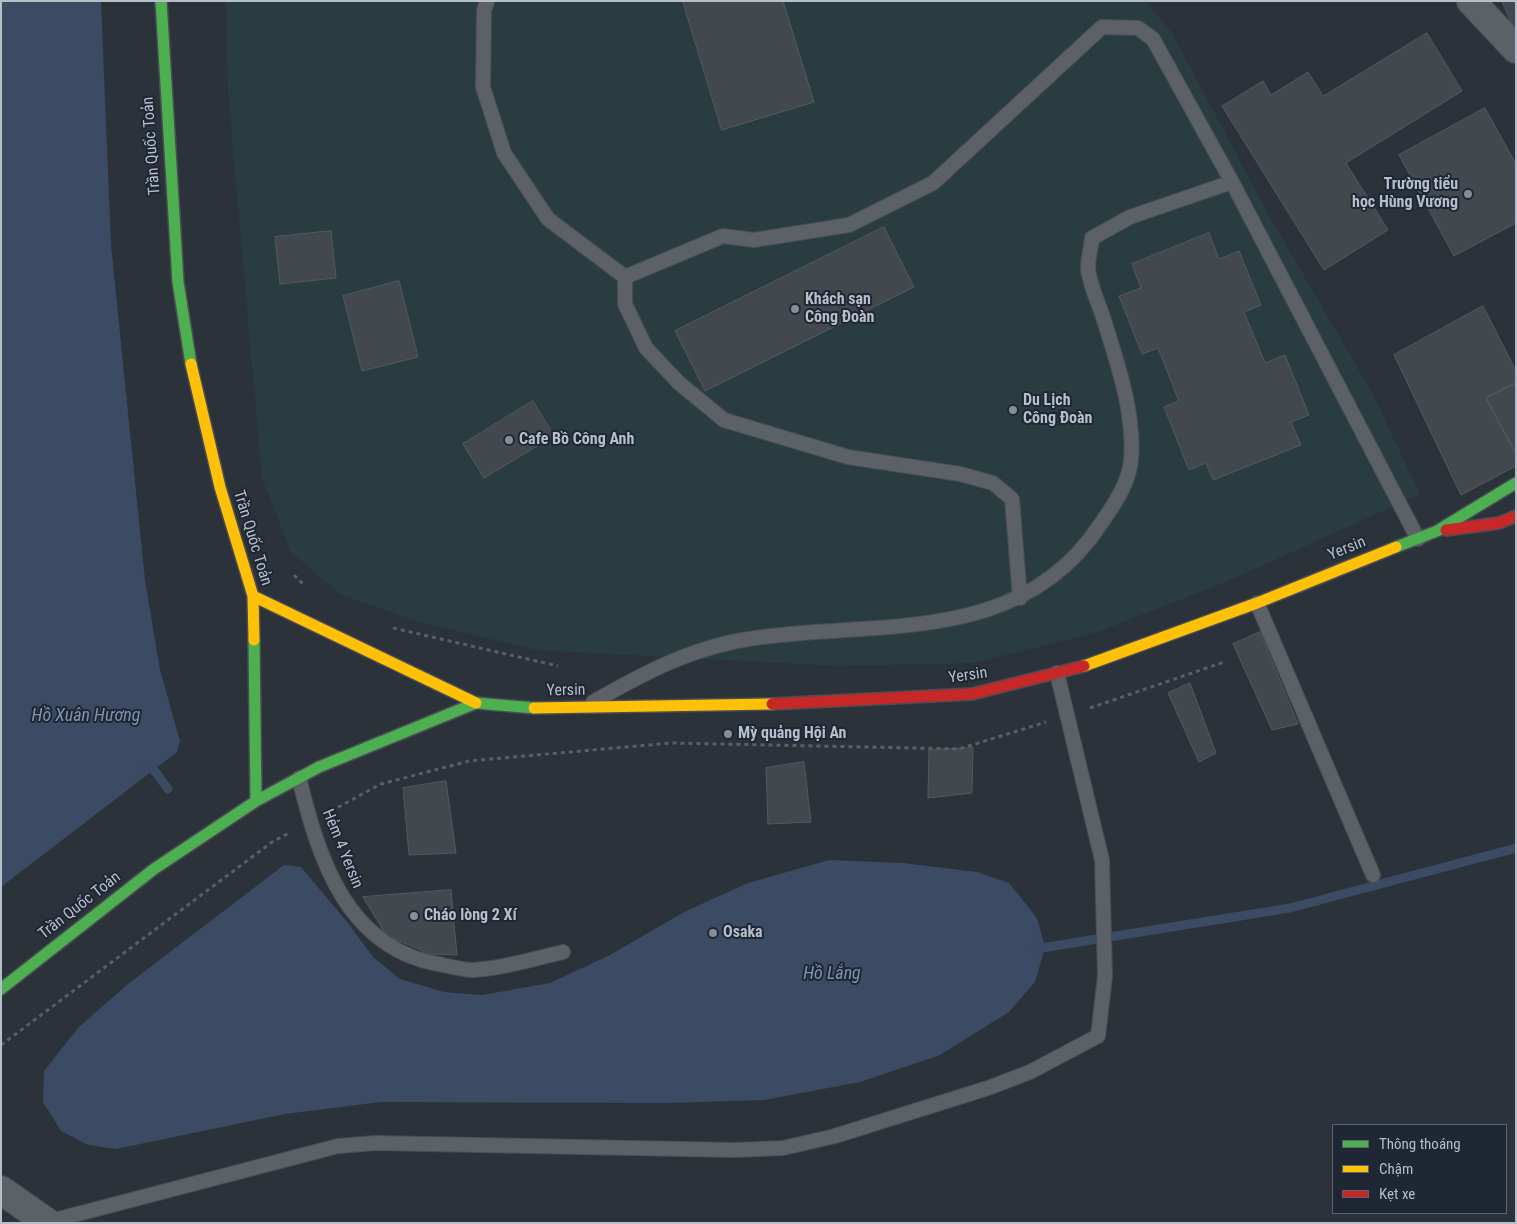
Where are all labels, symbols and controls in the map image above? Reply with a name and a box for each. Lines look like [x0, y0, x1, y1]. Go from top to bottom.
street label: Trần Quốc Toản [139, 96, 165, 196]
place label: Trường tiểu học Hùng Vương [1352, 175, 1458, 213]
marker: Trường tiểu học Hùng Vương [1462, 188, 1474, 200]
place label: Khách sạn Công Đoàn [805, 290, 874, 328]
marker: Khách sạn Công Đoàn [789, 303, 801, 315]
place label: Du Lịch Công Đoàn [1023, 391, 1092, 429]
marker: Du Lịch Công Đoàn [1007, 404, 1019, 416]
place label: Cafe Bồ Công Anh [519, 430, 634, 450]
marker: Cafe Bồ Công Anh [503, 434, 515, 446]
street label: Trần Quốc Toản [228, 488, 276, 588]
street label: Yersin [1325, 533, 1369, 565]
street label: Yersin [947, 664, 989, 688]
street label: Yersin [546, 681, 586, 701]
water label: Hồ Xuân Hương [32, 705, 140, 727]
place label: Mỳ quảng Hội An [738, 724, 846, 744]
marker: Mỳ quảng Hội An [722, 728, 734, 740]
street label: Hẻm 4 Yersin [317, 807, 367, 891]
street label: Trần Quốc Toản [35, 868, 125, 944]
place label: Cháo lòng 2 Xí [424, 906, 517, 926]
marker: Cháo lòng 2 Xí [408, 910, 420, 922]
place label: Osaka [723, 923, 763, 943]
marker: Osaka [707, 927, 719, 939]
water label: Hồ Lắng [803, 963, 861, 985]
legend [1332, 1124, 1507, 1214]
text: Thông thoáng [1379, 1135, 1461, 1153]
text: Chậm [1379, 1160, 1413, 1178]
text: Kẹt xe [1379, 1185, 1415, 1203]

